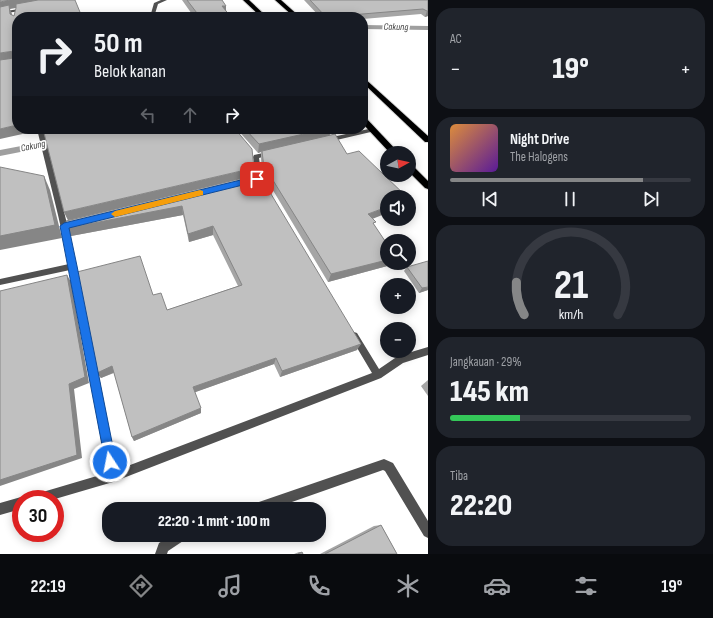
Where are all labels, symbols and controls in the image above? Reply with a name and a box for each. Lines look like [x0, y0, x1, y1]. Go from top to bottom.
water label: Cakung [383, 21, 409, 33]
text: 50 m [94, 27, 143, 60]
icon: right [28, 28, 80, 80]
text: AC [450, 31, 462, 47]
text: 19° [552, 51, 589, 87]
text: − [450, 56, 461, 83]
text: + [680, 56, 691, 83]
text: Belok kanan [94, 61, 166, 82]
icon: left [137, 104, 159, 126]
icon: ahead [179, 104, 201, 126]
icon: right [221, 104, 243, 126]
text: Night Drive [510, 130, 569, 149]
water label: Cakung [20, 138, 46, 154]
north arrow [380, 146, 416, 182]
map controls [380, 146, 416, 358]
text: The Halogens [510, 149, 568, 165]
pin [240, 162, 274, 196]
icon: arrive [246, 168, 268, 190]
icon: previous [479, 188, 501, 210]
icon: pause [559, 188, 581, 210]
icon: next [640, 188, 662, 210]
button: sound [380, 190, 416, 226]
button: search [380, 234, 416, 270]
text: 21 [553, 261, 588, 310]
button: + [380, 278, 416, 314]
text: km/h [558, 306, 583, 323]
button: − [380, 322, 416, 358]
text: Jangkauan · 29% [450, 354, 522, 370]
text: 145 km [450, 374, 529, 410]
position arrow [89, 441, 131, 483]
text: Tiba [450, 468, 468, 484]
text: 22:20 [450, 488, 512, 524]
speed limit sign: 30 [12, 490, 64, 542]
text: 22:20 · 1 mnt · 100 m [158, 512, 270, 531]
icon: directions [127, 572, 155, 600]
icon: music [216, 572, 244, 600]
icon: phone [305, 572, 333, 600]
icon: climate [394, 572, 422, 600]
icon: car [483, 572, 511, 600]
icon: filters [572, 572, 600, 600]
text: 22:19 [31, 576, 66, 597]
text: 19° [661, 576, 682, 597]

